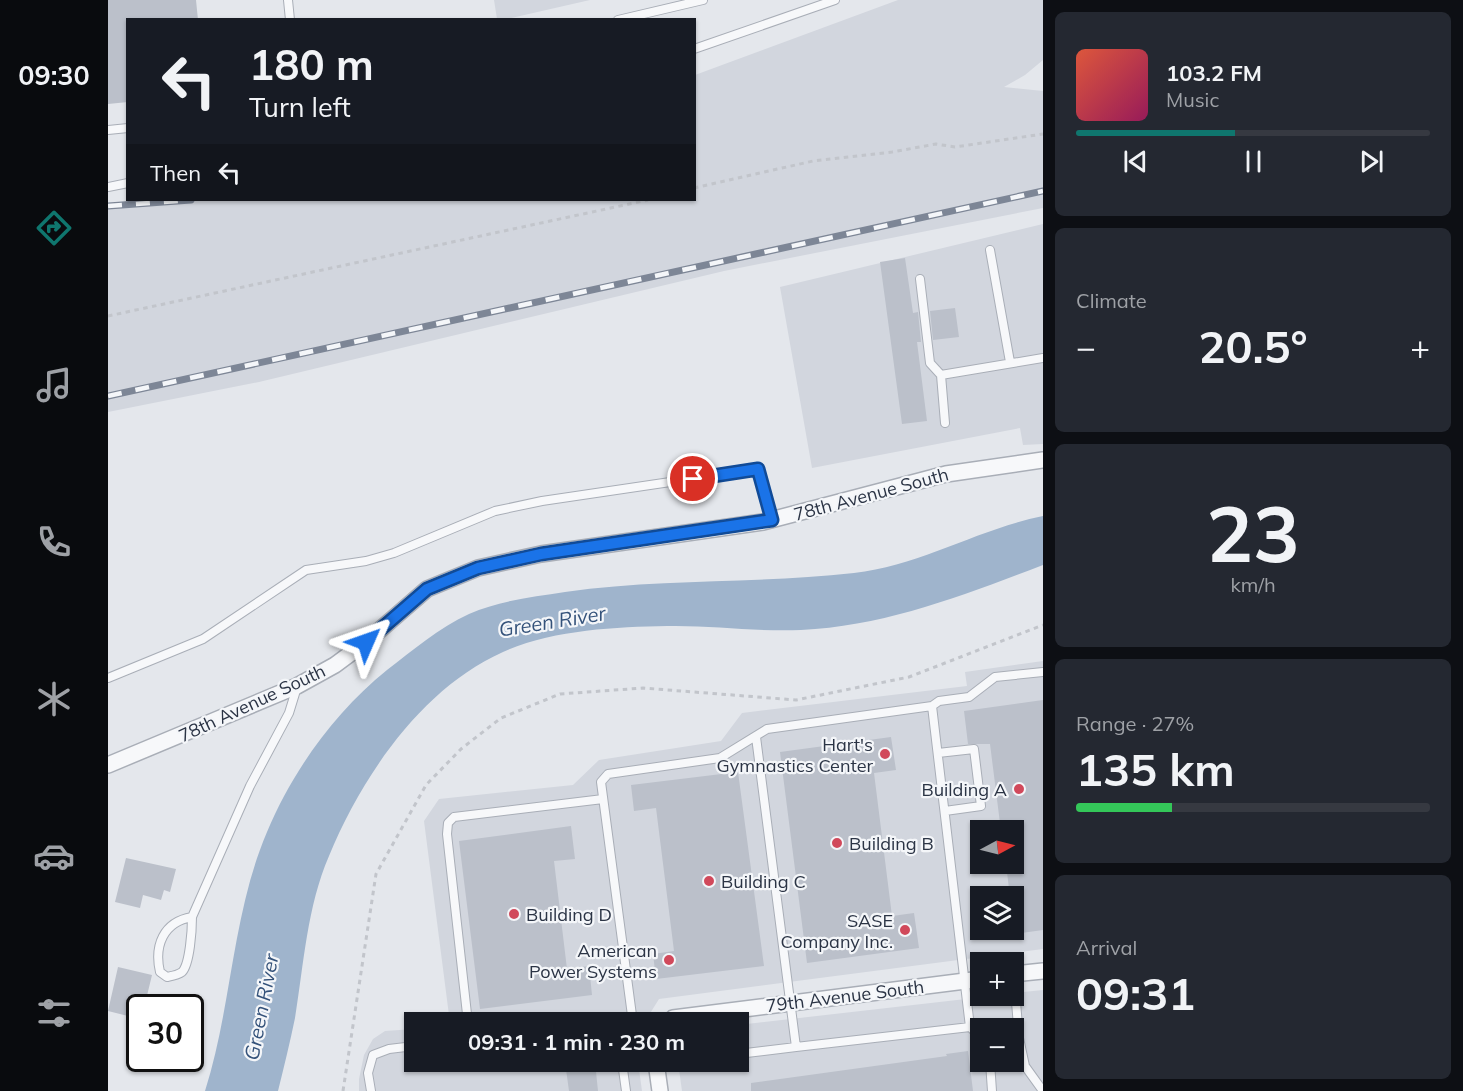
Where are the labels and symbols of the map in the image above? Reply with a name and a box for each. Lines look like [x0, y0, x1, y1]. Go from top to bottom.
pin [667, 453, 718, 504]
street label: 78th Avenue South [791, 462, 951, 526]
water label: Green River [497, 600, 608, 642]
position arrow [334, 610, 398, 674]
street label: 78th Avenue South [175, 659, 329, 747]
place label: Hart's Gymnastics Center [717, 733, 873, 777]
marker: Hart's Gymnastics Center [878, 747, 892, 761]
place label: Building A [921, 778, 1007, 801]
marker: Building A [1012, 782, 1026, 796]
north arrow [970, 820, 1024, 874]
place label: Building B [849, 832, 934, 855]
marker: Building B [830, 836, 844, 850]
place label: Building C [721, 870, 806, 893]
marker: Building C [702, 874, 716, 888]
place label: Building D [526, 903, 612, 926]
marker: Building D [507, 907, 521, 921]
place label: SASE Company Inc. [781, 909, 893, 953]
marker: SASE Company Inc. [898, 923, 912, 937]
place label: American Power Systems [529, 939, 657, 983]
water label: Green River [238, 951, 284, 1062]
marker: American Power Systems [662, 953, 676, 967]
street label: 79th Avenue South [765, 975, 925, 1017]
speed limit sign: 30 [126, 994, 204, 1072]

